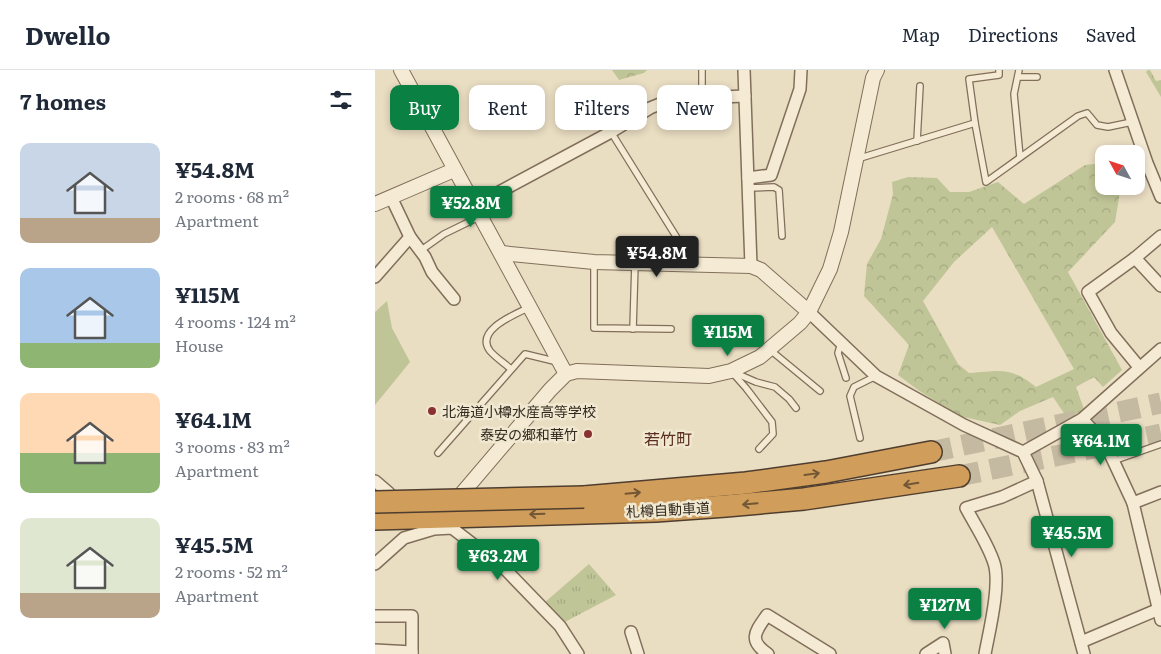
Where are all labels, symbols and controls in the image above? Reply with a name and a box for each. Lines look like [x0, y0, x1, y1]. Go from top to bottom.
text: Dwello [25, 17, 110, 52]
text: Map [902, 21, 940, 48]
text: Directions [968, 21, 1058, 48]
text: Saved [1086, 21, 1136, 48]
text: 7 homes [20, 85, 106, 116]
chip: Buy [390, 85, 459, 130]
chip: Rent [469, 85, 545, 130]
chip: Filters [555, 85, 647, 130]
chip: New [657, 85, 732, 130]
icon: filters [327, 86, 355, 114]
north arrow [1095, 145, 1145, 195]
map controls [1095, 145, 1145, 195]
text: ¥54.8M [175, 153, 255, 184]
icon: home [60, 163, 120, 223]
text: 2 rooms · 68 m² [175, 184, 289, 208]
pin: ¥52.8M [430, 186, 512, 228]
text: ¥52.8M [441, 190, 501, 214]
text: Apartment [175, 208, 259, 232]
pin: ¥54.8M [616, 236, 698, 278]
text: ¥54.8M [627, 240, 687, 264]
text: ¥115M [175, 278, 240, 309]
icon: home [60, 288, 120, 348]
text: 4 rooms · 124 m² [175, 309, 296, 333]
pin: ¥115M [693, 314, 763, 357]
text: ¥115M [703, 319, 753, 343]
text: House [175, 333, 223, 357]
place label: 北海道小樽水産高等学校 [442, 401, 596, 421]
text: ¥64.1M [175, 403, 252, 434]
marker: 北海道小樽水産高等学校 [426, 405, 438, 417]
icon: home [60, 413, 120, 473]
place label: 泰安の郷和華竹 [480, 424, 578, 444]
pin: ¥64.1M [1060, 424, 1142, 466]
district label: 若竹町 [644, 426, 692, 450]
marker: 泰安の郷和華竹 [582, 428, 594, 440]
text: ¥64.1M [1072, 428, 1130, 452]
text: 3 rooms · 83 m² [175, 434, 290, 458]
text: Apartment [175, 458, 259, 482]
one-way arrow [803, 469, 819, 479]
one-way arrow [903, 479, 919, 489]
one-way arrow [624, 488, 640, 498]
street label: 札樽自動車道 [626, 497, 710, 521]
one-way arrow [742, 499, 758, 508]
one-way arrow [529, 509, 545, 518]
pin: ¥45.5M [1031, 516, 1113, 558]
text: ¥45.5M [1042, 520, 1102, 544]
text: ¥45.5M [175, 528, 254, 559]
icon: home [60, 538, 120, 598]
pin: ¥63.2M [457, 538, 539, 581]
text: ¥63.2M [468, 543, 528, 567]
text: 2 rooms · 52 m² [175, 559, 288, 583]
text: Apartment [175, 583, 259, 607]
pin: ¥127M [910, 588, 980, 630]
text: ¥127M [919, 592, 971, 616]

